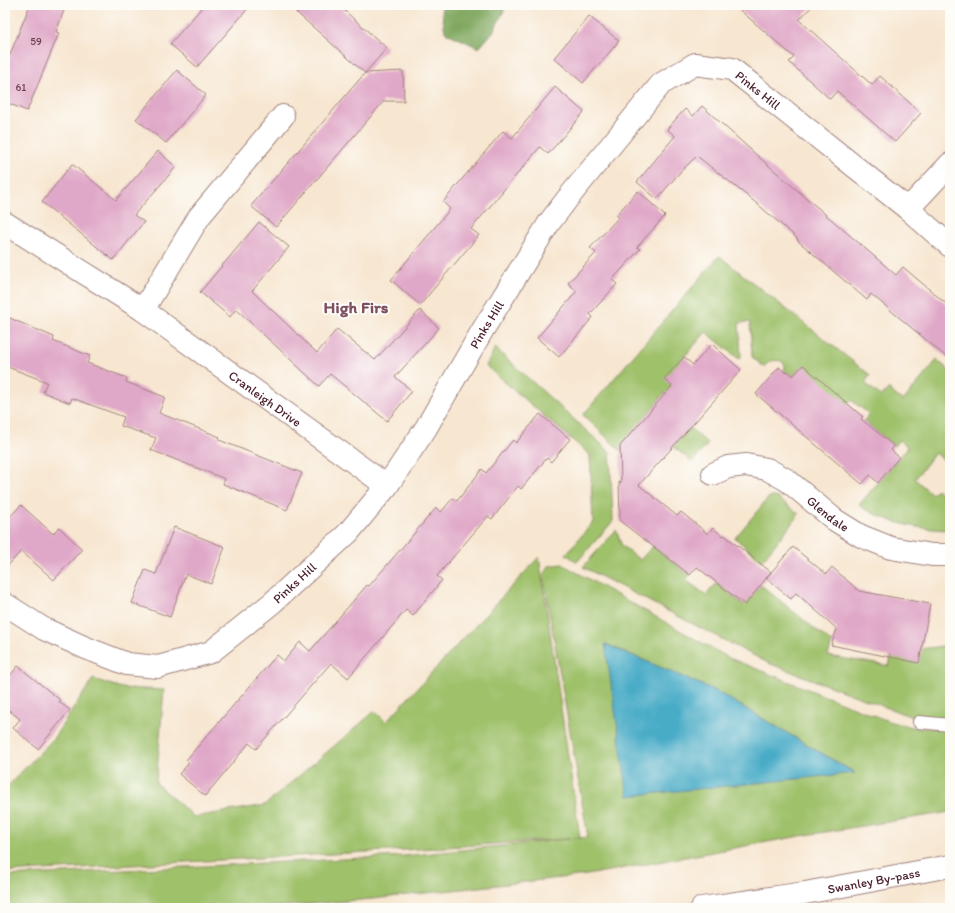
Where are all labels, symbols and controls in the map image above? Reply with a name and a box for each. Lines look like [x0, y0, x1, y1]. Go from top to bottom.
house number: 59 [30, 35, 42, 48]
street label: Pinks Hill [732, 68, 784, 113]
house number: 61 [16, 81, 26, 94]
district label: High Firs [324, 297, 389, 318]
street label: Pinks Hill [467, 298, 507, 351]
street label: Cranleigh Drive [226, 367, 304, 430]
street label: Glendale [804, 493, 852, 535]
street label: Pinks Hill [270, 559, 319, 607]
street label: Swanley By-pass [826, 865, 921, 897]

